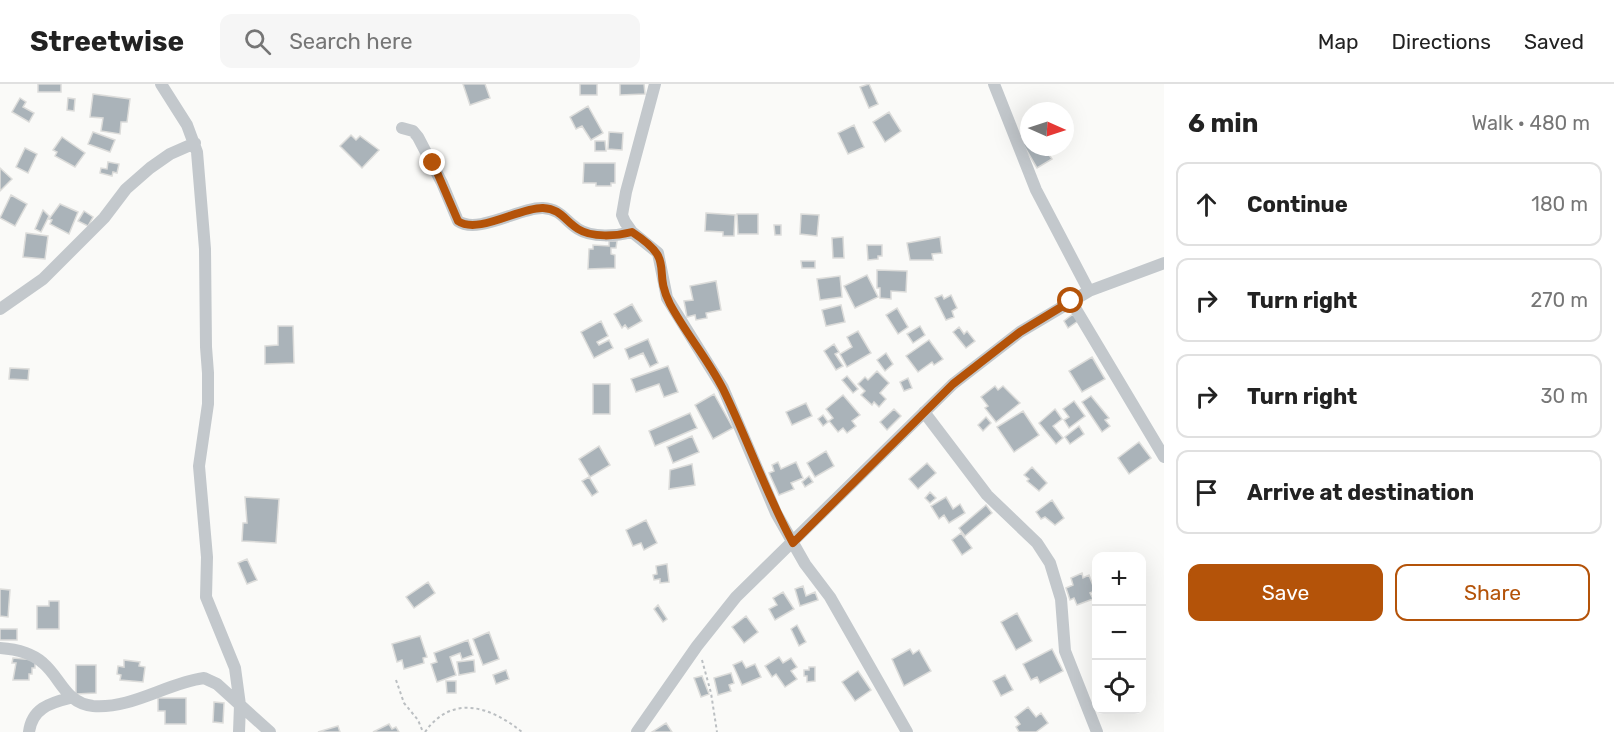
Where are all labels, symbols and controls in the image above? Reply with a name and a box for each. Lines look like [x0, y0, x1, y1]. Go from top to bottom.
search box [220, 14, 640, 68]
text: Streetwise [30, 25, 184, 58]
icon: search [241, 25, 274, 58]
text: Search here [289, 28, 413, 55]
text: Map [1318, 29, 1359, 54]
text: Directions [1392, 29, 1491, 54]
text: Saved [1524, 29, 1584, 54]
north arrow [1020, 102, 1074, 156]
text: 6 min [1188, 108, 1258, 139]
text: Walk · 480 m [1471, 111, 1590, 135]
route end [419, 149, 445, 175]
icon: ahead [1190, 188, 1223, 221]
text: Continue [1247, 191, 1348, 218]
text: 180 m [1531, 192, 1588, 216]
icon: right [1190, 284, 1223, 317]
route start [1057, 287, 1083, 313]
text: Turn right [1247, 287, 1357, 314]
text: 270 m [1531, 288, 1588, 312]
icon: right [1190, 380, 1223, 413]
text: Turn right [1247, 383, 1357, 410]
text: 30 m [1541, 384, 1588, 408]
icon: arrive [1190, 476, 1223, 509]
text: Arrive at destination [1247, 479, 1474, 506]
map controls [1092, 552, 1146, 714]
button: + [1092, 552, 1146, 606]
button: Save [1188, 564, 1383, 621]
button: Share [1395, 564, 1590, 621]
button: − [1092, 606, 1146, 660]
button: locate [1092, 660, 1146, 714]

